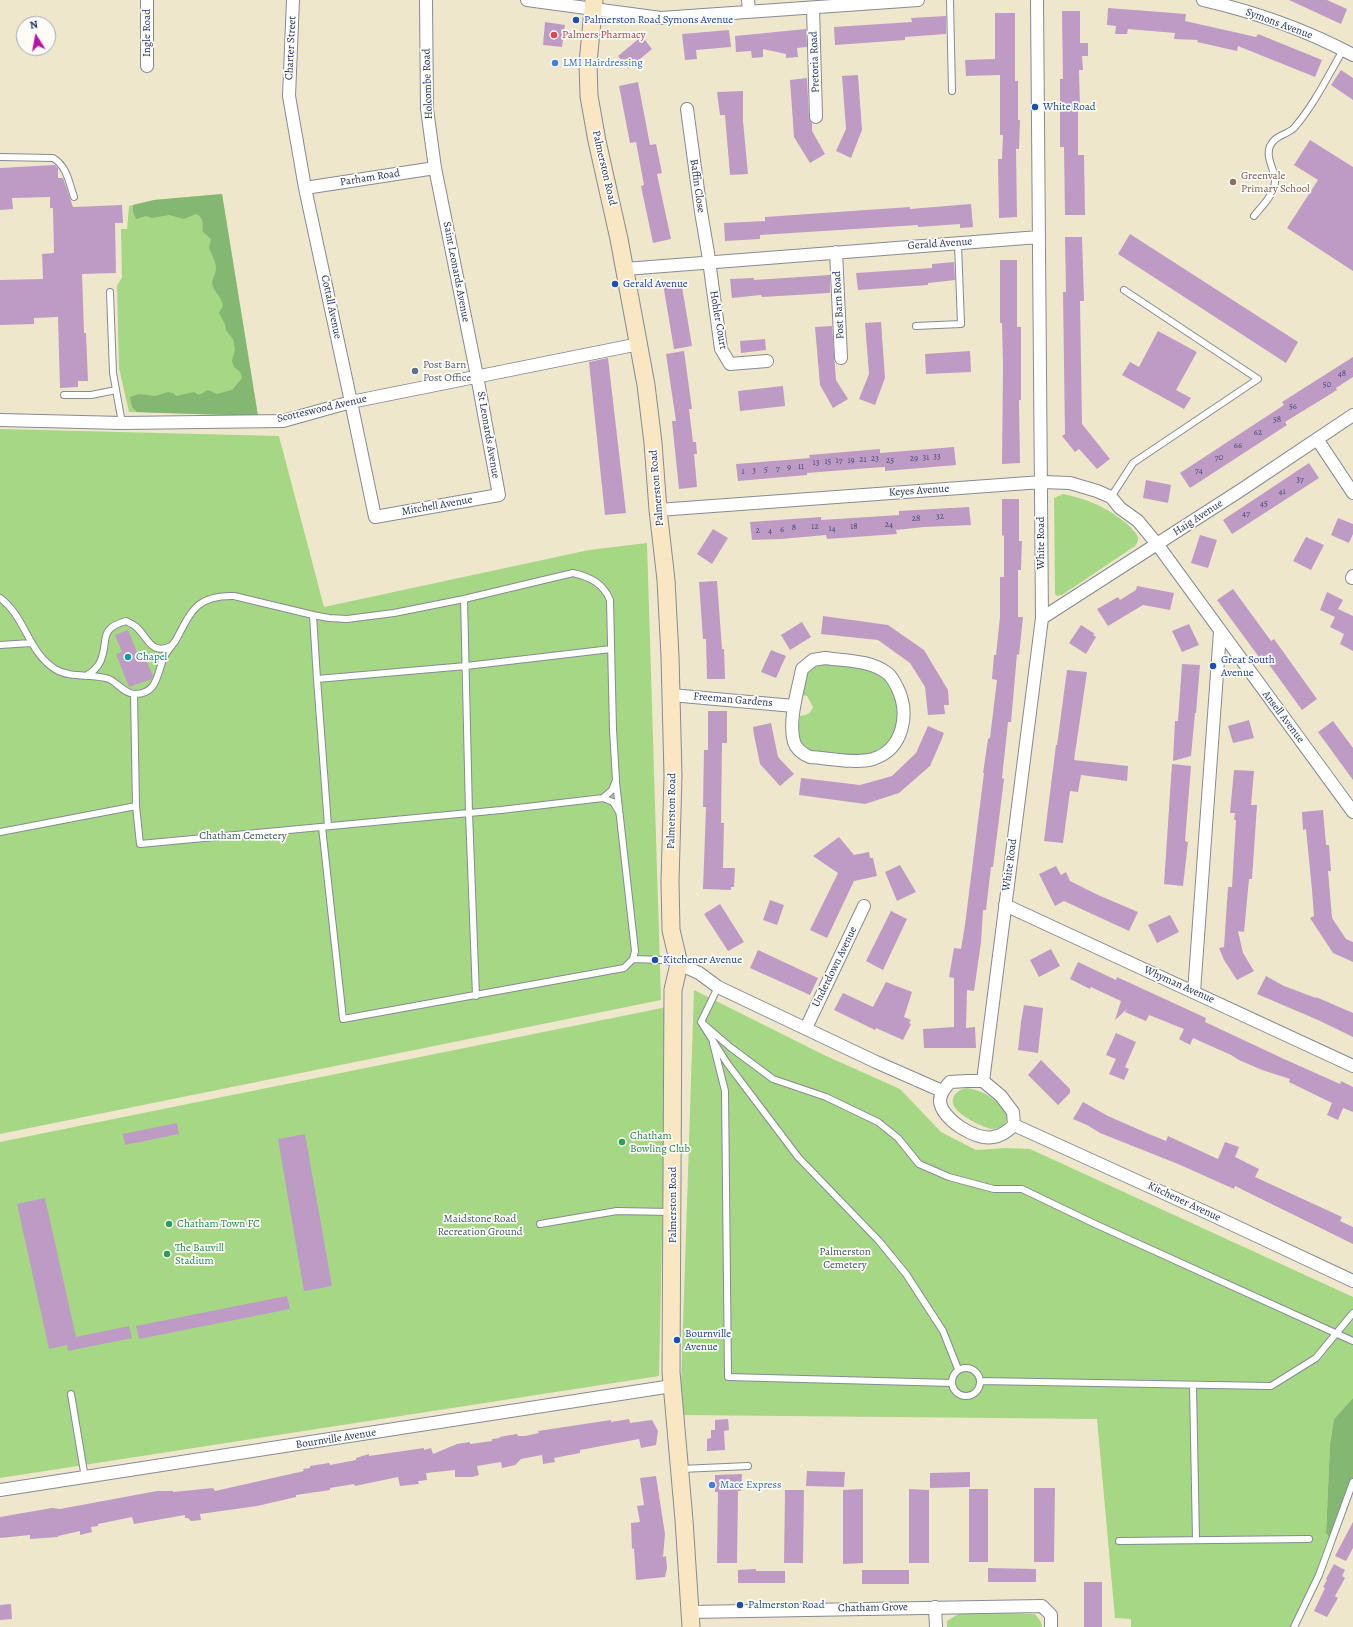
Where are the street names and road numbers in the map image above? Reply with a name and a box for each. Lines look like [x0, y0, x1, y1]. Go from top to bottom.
street label: Symons Avenue [1244, 6, 1314, 42]
street label: Ingle Road [140, 9, 154, 57]
street label: Charter Street [283, 16, 299, 80]
street label: Pretoria Road [807, 31, 823, 93]
street label: Holcombe Road [420, 48, 436, 120]
street label: Palmerston Road [589, 129, 619, 207]
street label: Baffin Close [687, 158, 707, 214]
street label: Parham Road [339, 167, 401, 189]
street label: Saint Leonards Avenue [440, 221, 472, 323]
street label: Gerald Avenue [907, 235, 973, 253]
street label: Post Barn Road [831, 271, 847, 339]
street label: Cottall Avenue [318, 274, 344, 340]
street label: Hohler Court [706, 290, 730, 350]
street label: St Leonards Avenue [474, 390, 502, 480]
street label: Scotteswood Avenue [276, 392, 368, 426]
street label: Palmerston Road [647, 449, 667, 527]
street label: Keyes Avenue [888, 482, 950, 500]
street label: Mitchell Avenue [401, 493, 473, 519]
street label: Haig Avenue [1171, 497, 1225, 539]
street label: White Road [1034, 517, 1048, 569]
street label: Ansell Avenue [1259, 688, 1307, 746]
street label: Freeman Gardens [693, 690, 773, 710]
street label: Palmerston Road [665, 773, 679, 849]
street label: White Road [1000, 838, 1020, 892]
street label: Underdown Avenue [810, 924, 860, 1010]
street label: Whyman Avenue [1142, 964, 1216, 1006]
street label: Palmerston Road [666, 1167, 680, 1243]
street label: Kitchener Avenue [1145, 1179, 1223, 1225]
street label: Bournville Avenue [295, 1426, 377, 1452]
street label: Chatham Grove [838, 1601, 908, 1615]

